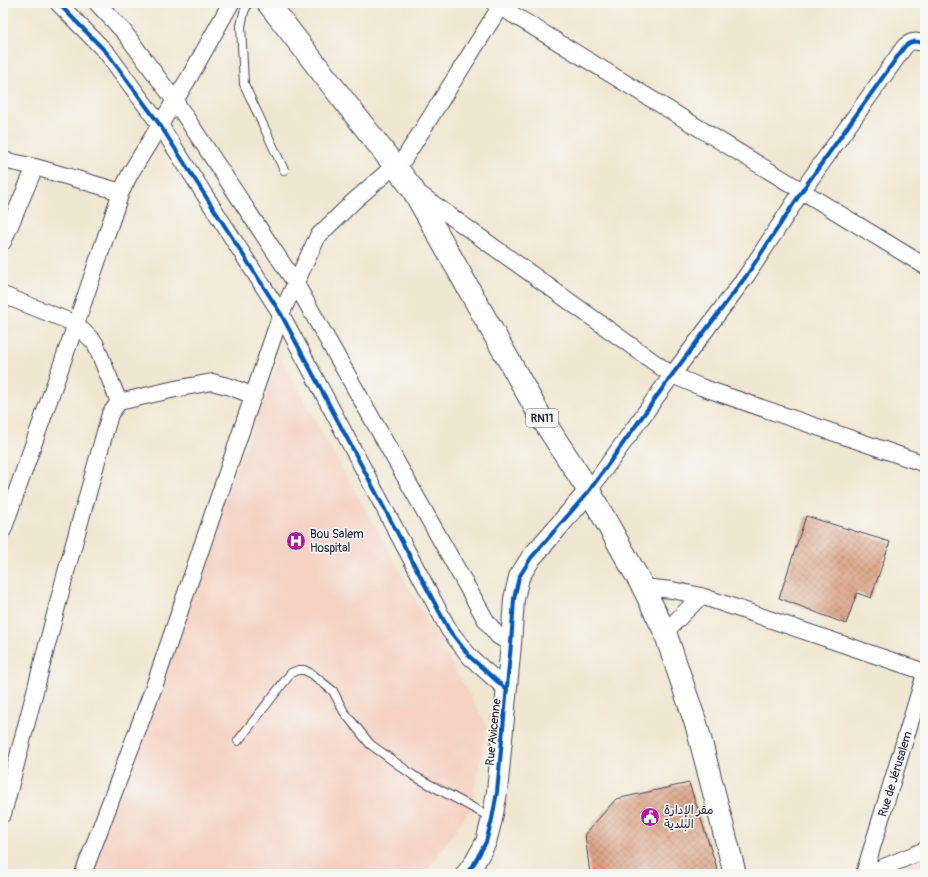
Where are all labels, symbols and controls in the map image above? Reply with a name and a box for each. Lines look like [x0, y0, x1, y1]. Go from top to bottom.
road number: RN11 [526, 409, 558, 427]
place label: Bou Salem Hospital [310, 527, 364, 556]
hospital icon: Bou Salem Hospital [285, 530, 307, 552]
street label: Rue Avicenne [483, 698, 504, 766]
street label: Rue de Jérusalem [875, 729, 916, 819]
place label: مقر الإدارة البلدية [664, 803, 713, 832]
public building icon: مقر الإدارة البلدية [639, 806, 661, 828]

